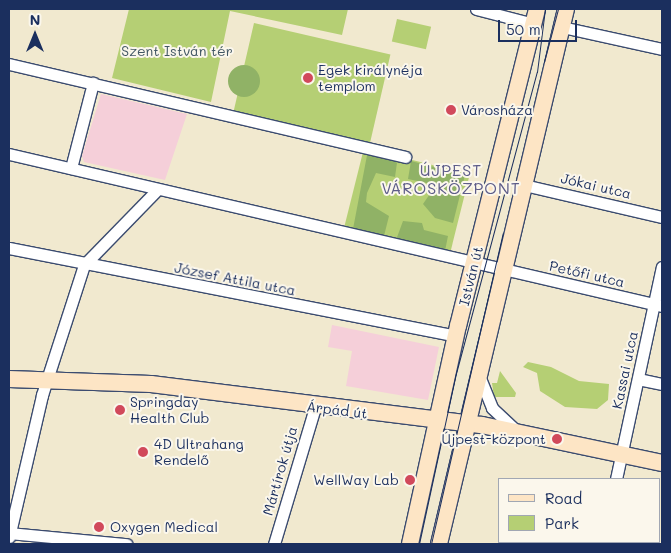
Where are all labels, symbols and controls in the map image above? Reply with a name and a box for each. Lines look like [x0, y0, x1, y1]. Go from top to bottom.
north arrow [10, 10, 60, 60]
text: N [30, 10, 40, 29]
scale bar [501, 10, 580, 42]
text: 50 m [506, 19, 541, 39]
park label: Szent István tér [121, 43, 233, 59]
place label: Egek királynéja templom [318, 62, 423, 94]
marker: Egek királynéja templom [302, 72, 314, 84]
place label: Városháza [461, 102, 533, 118]
marker: Városháza [445, 104, 457, 116]
district label: ÚJPEST VÁROSKÖZPONT [380, 160, 522, 198]
street label: Jókai utca [559, 170, 633, 202]
street label: István út [456, 245, 486, 307]
street label: Petőfi utca [548, 257, 626, 291]
street label: József Attila utca [173, 259, 297, 299]
street label: Kassai utca [609, 330, 641, 410]
place label: Springday Health Club [130, 394, 210, 427]
street label: Árpád út [306, 398, 368, 422]
marker: Springday Health Club [114, 404, 126, 416]
street label: Mártírok útja [259, 424, 301, 518]
place label: Újpest-központ [441, 431, 546, 447]
marker: Újpest-központ [550, 432, 564, 446]
place label: 4D Ultrahang Rendelő [154, 436, 244, 468]
marker: 4D Ultrahang Rendelő [136, 445, 150, 459]
place label: WellWay Lab [313, 472, 399, 488]
marker: WellWay Lab [403, 473, 417, 487]
legend [498, 478, 661, 543]
text: Road [545, 488, 582, 508]
text: Park [545, 513, 579, 533]
place label: Oxygen Medical [110, 519, 218, 535]
marker: Oxygen Medical [92, 520, 106, 534]

